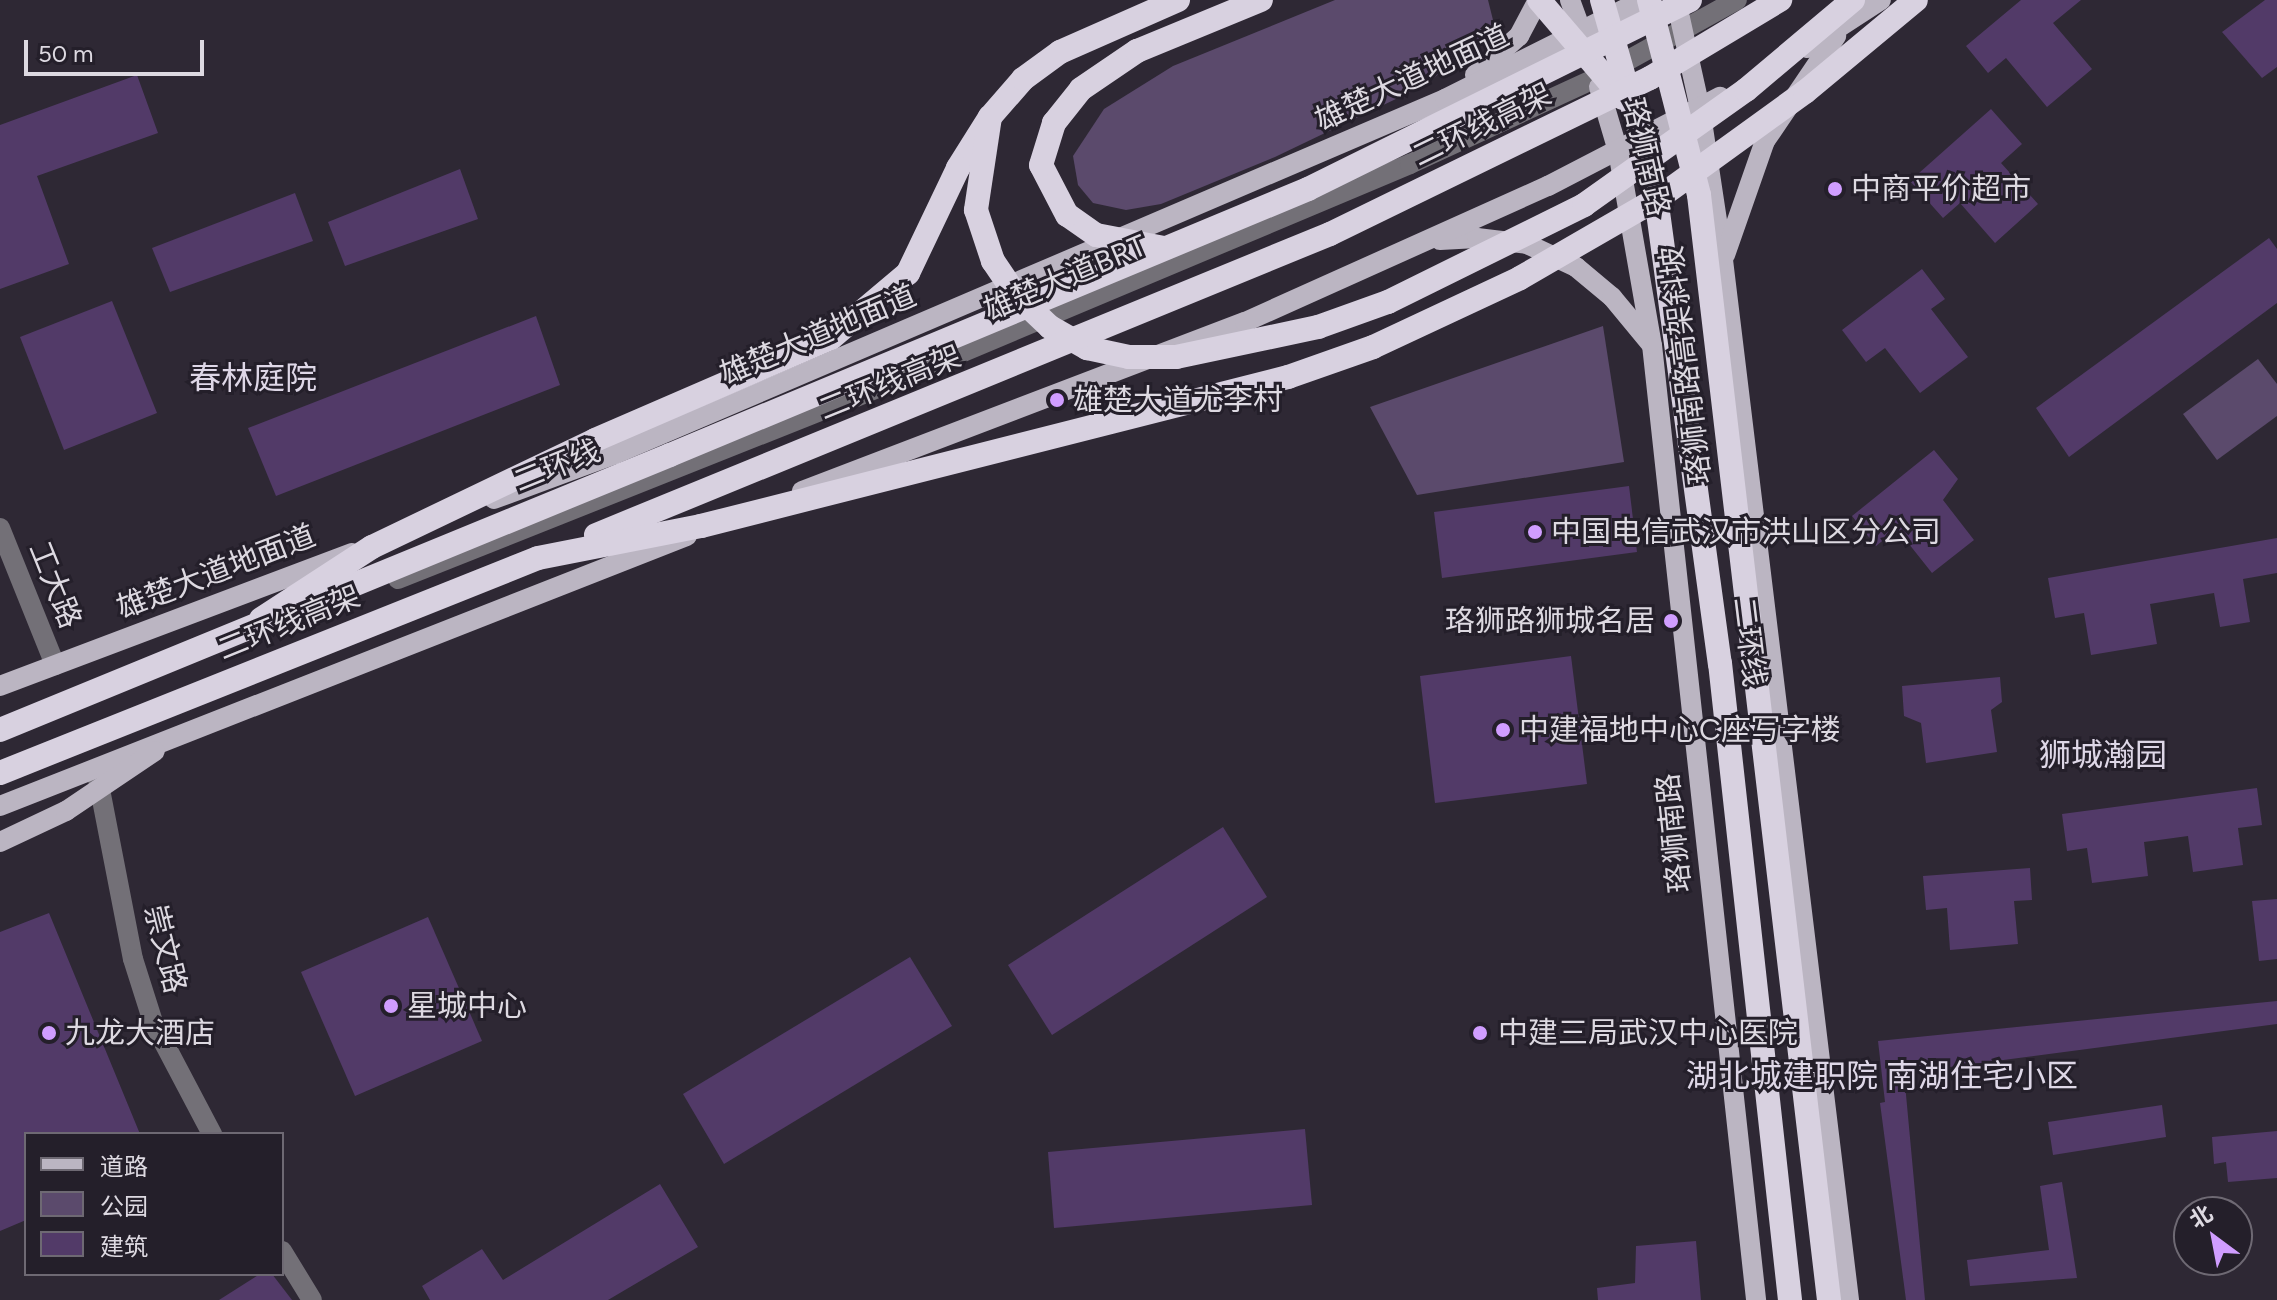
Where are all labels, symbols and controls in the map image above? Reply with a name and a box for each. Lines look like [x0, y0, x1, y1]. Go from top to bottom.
street label: 雄楚大道地面道 [1309, 17, 1515, 139]
scale bar [28, 24, 208, 74]
text: 50 m [38, 39, 94, 68]
street label: 二环线高架 [1407, 76, 1557, 174]
street label: 珞狮南路 [1615, 94, 1677, 220]
place label: 中商平价超市 [1851, 171, 2031, 207]
marker: 中商平价超市 [1826, 180, 1844, 198]
street label: 雄楚大道BRT [978, 228, 1152, 328]
street label: 珞狮南路高架斜坡 [1654, 244, 1718, 486]
street label: 雄楚大道地面道 [714, 277, 922, 393]
street label: 二环线高架 [814, 338, 966, 428]
district label: 春林庭院 [189, 359, 317, 397]
place label: 雄楚大道尤李村 [1073, 382, 1283, 418]
marker: 雄楚大道尤李村 [1048, 391, 1066, 409]
street label: 二环线 [509, 432, 605, 500]
place label: 中国电信武汉市洪山区分公司 [1551, 514, 1941, 550]
street label: 雄楚大道地面道 [112, 518, 320, 626]
marker: 中国电信武汉市洪山区分公司 [1526, 523, 1544, 541]
street label: 工大路 [21, 537, 89, 633]
street label: 二环线高架 [213, 578, 365, 668]
street label: 二环线 [1726, 595, 1772, 689]
place label: 珞狮路狮城名居 [1445, 603, 1655, 639]
marker: 珞狮路狮城名居 [1662, 612, 1680, 630]
place label: 中建福地中心C座写字楼 [1519, 712, 1841, 748]
marker: 中建福地中心C座写字楼 [1494, 721, 1512, 739]
district label: 狮城瀚园 [2039, 736, 2167, 774]
street label: 珞狮南路 [1650, 771, 1698, 895]
street label: 崇文路 [137, 901, 193, 997]
place label: 星城中心 [407, 988, 527, 1024]
marker: 星城中心 [382, 997, 400, 1015]
place label: 九龙大酒店 [65, 1015, 215, 1051]
place label: 中建三局武汉中心医院 [1498, 1015, 1798, 1051]
marker: 中建三局武汉中心医院 [1469, 1022, 1491, 1044]
marker: 九龙大酒店 [40, 1024, 58, 1042]
district label: 湖北城建职院 南湖住宅小区 [1686, 1057, 2078, 1095]
legend [24, 1132, 284, 1276]
text: 道路 [100, 1152, 148, 1181]
text: 公园 [100, 1192, 148, 1221]
north arrow [2173, 1196, 2253, 1276]
text: 北 [2185, 1200, 2218, 1234]
text: 建筑 [100, 1232, 148, 1261]

